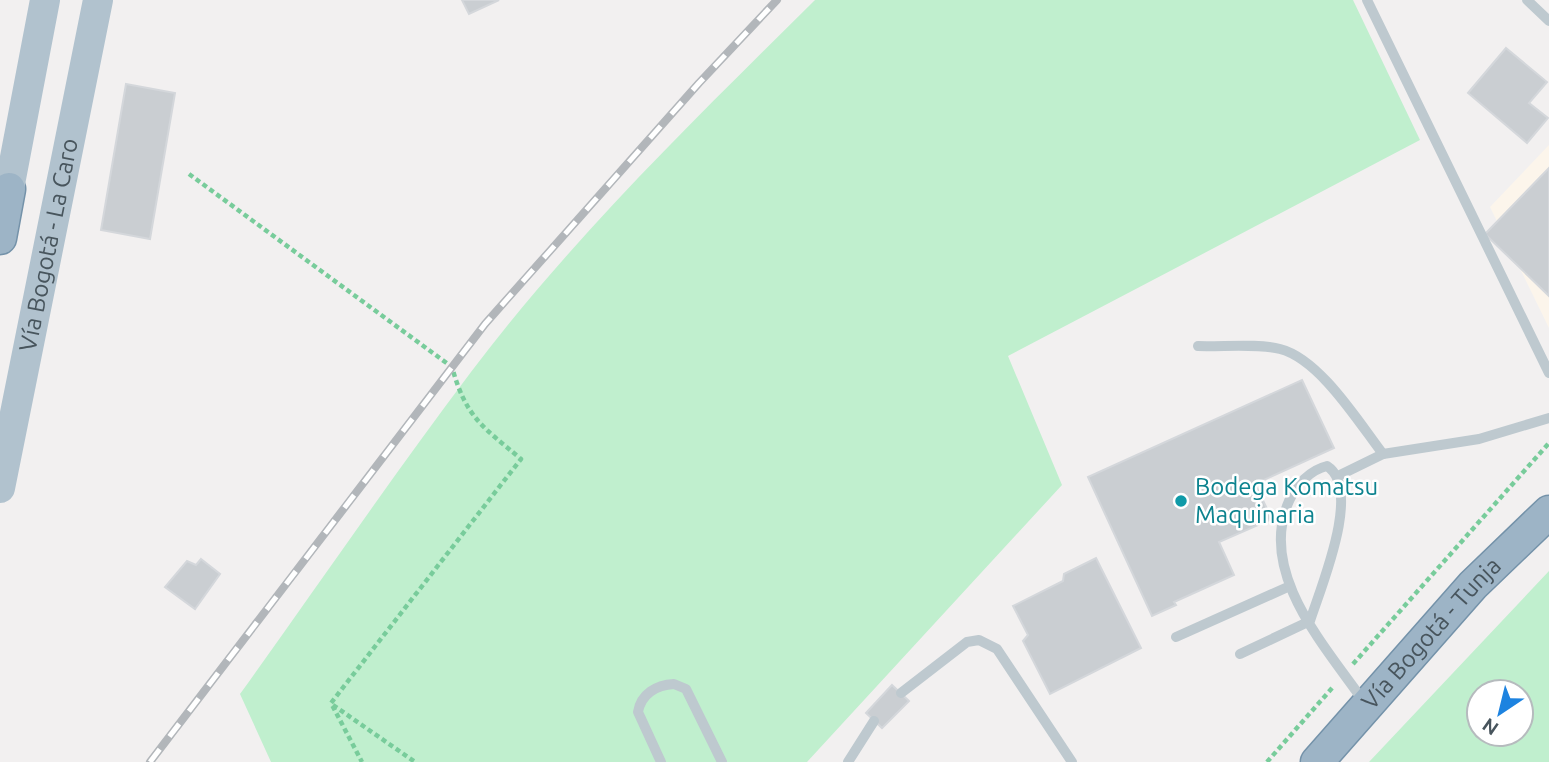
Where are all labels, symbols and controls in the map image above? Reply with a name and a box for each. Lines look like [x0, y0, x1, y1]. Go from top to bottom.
street label: Vía Bogotá - La Caro [14, 136, 83, 354]
place label: Bodega Komatsu Maquinaria [1195, 473, 1378, 528]
marker: Bodega Komatsu Maquinaria [1173, 493, 1189, 509]
street label: Vía Bogotá - Tunja [1356, 552, 1506, 715]
north arrow [1465, 678, 1535, 748]
text: N [1478, 714, 1502, 740]

